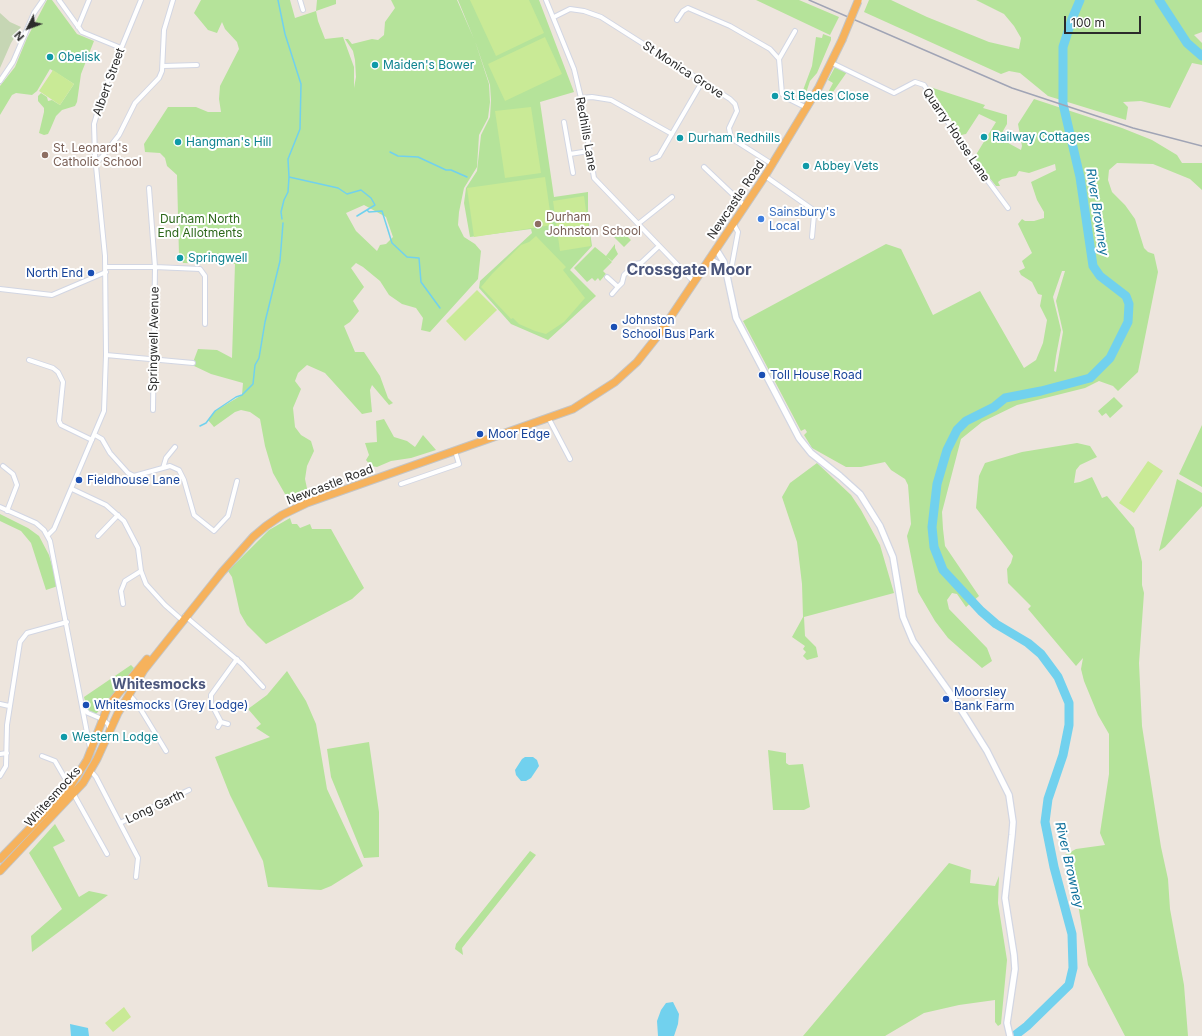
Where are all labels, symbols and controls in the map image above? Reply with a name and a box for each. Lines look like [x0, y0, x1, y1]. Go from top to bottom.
north arrow [8, 8, 48, 48]
scale bar [1066, 8, 1143, 34]
text: 100 m [1071, 15, 1105, 30]
text: N [11, 28, 27, 44]
street label: St Monica Grove [640, 38, 726, 102]
street label: Albert Street [90, 46, 128, 118]
place label: Obelisk [58, 50, 100, 64]
marker: Obelisk [45, 52, 55, 62]
place label: Maiden's Bower [383, 58, 474, 72]
marker: Maiden's Bower [370, 60, 380, 70]
street label: Quarry House Lane [919, 85, 993, 185]
place label: St Bedes Close [783, 89, 869, 103]
marker: St Bedes Close [770, 91, 780, 101]
street label: Redhills Lane [572, 96, 600, 172]
place label: Railway Cottages [992, 130, 1090, 144]
place label: Durham Redhills [688, 131, 780, 145]
marker: Railway Cottages [979, 132, 989, 142]
marker: Durham Redhills [675, 133, 685, 143]
place label: Hangman's Hill [186, 135, 271, 149]
marker: Hangman's Hill [173, 137, 183, 147]
place label: St. Leonard's Catholic School [53, 141, 142, 169]
marker: St. Leonard's Catholic School [40, 150, 50, 160]
street label: Newcastle Road [704, 158, 768, 242]
place label: Abbey Vets [814, 159, 879, 173]
marker: Abbey Vets [801, 161, 811, 171]
water label: River Browney [1082, 167, 1112, 257]
place label: Sainsbury's Local [769, 205, 836, 233]
place label: Durham Johnston School [546, 210, 641, 238]
park label: Durham North End Allotments [158, 212, 242, 240]
marker: Sainsbury's Local [756, 214, 766, 224]
marker: Durham Johnston School [533, 219, 543, 229]
place label: Springwell [188, 251, 248, 265]
marker: Springwell [175, 253, 185, 263]
district label: Crossgate Moor [626, 260, 752, 280]
place label: North End [26, 266, 83, 280]
marker: North End [86, 268, 96, 278]
street label: Springwell Avenue [146, 286, 162, 392]
place label: Johnston School Bus Park [622, 313, 715, 341]
marker: Johnston School Bus Park [609, 322, 619, 332]
place label: Toll House Road [770, 368, 862, 382]
marker: Toll House Road [757, 370, 767, 380]
place label: Moor Edge [488, 427, 550, 441]
marker: Moor Edge [475, 429, 485, 439]
street label: Newcastle Road [285, 462, 375, 508]
place label: Fieldhouse Lane [87, 473, 180, 487]
marker: Fieldhouse Lane [74, 475, 84, 485]
district label: Whitesmocks [112, 677, 206, 693]
place label: Moorsley Bank Farm [954, 685, 1014, 713]
marker: Moorsley Bank Farm [941, 694, 951, 704]
place label: Whitesmocks (Grey Lodge) [94, 698, 248, 712]
marker: Whitesmocks (Grey Lodge) [81, 700, 91, 710]
place label: Western Lodge [72, 730, 158, 744]
marker: Western Lodge [59, 732, 69, 742]
street label: Whitesmocks [22, 764, 84, 830]
street label: Long Garth [123, 787, 187, 827]
water label: River Browney [1051, 820, 1087, 910]

